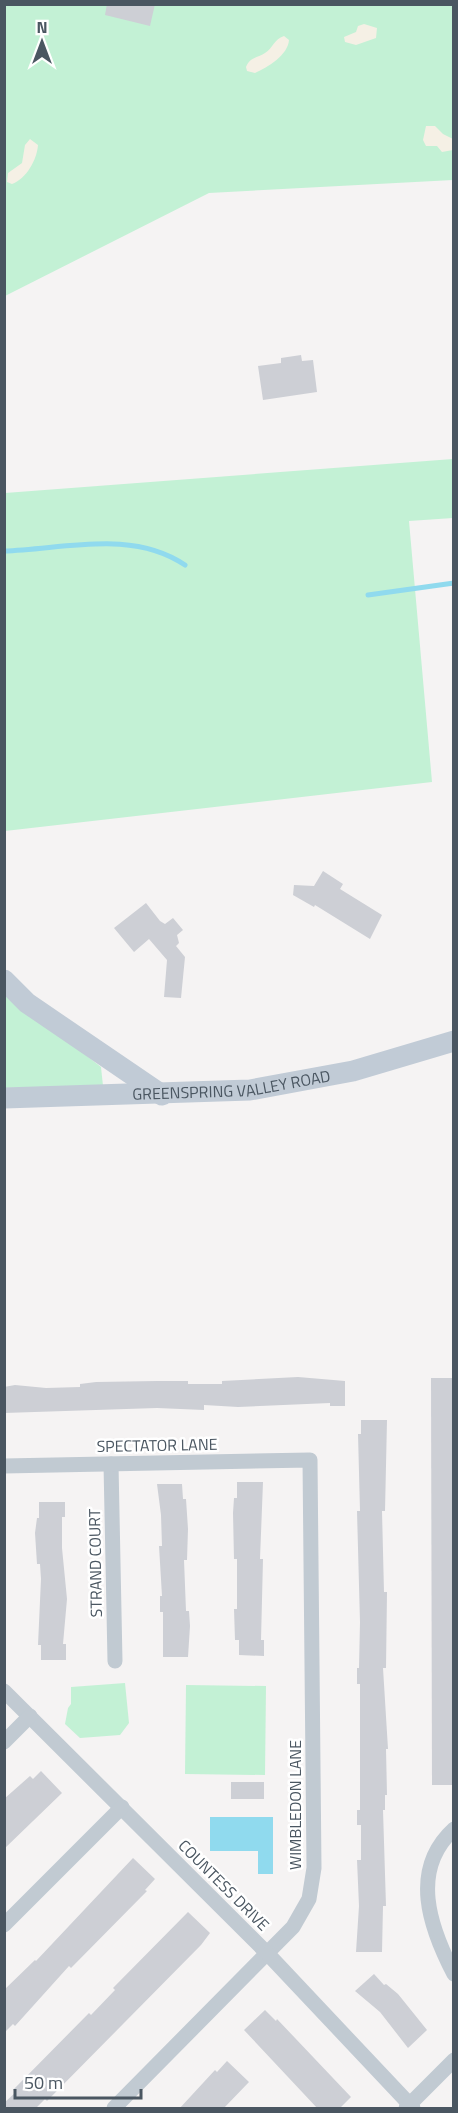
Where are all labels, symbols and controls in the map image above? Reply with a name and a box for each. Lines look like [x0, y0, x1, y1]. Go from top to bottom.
north arrow [12, 12, 72, 72]
text: N [36, 15, 48, 39]
street label: GREENSPRING VALLEY ROAD [132, 1063, 332, 1106]
street label: SPECTATOR LANE [96, 1432, 218, 1458]
street label: STRAND COURT [82, 1508, 108, 1617]
street label: WIMBLEDON LANE [283, 1740, 307, 1870]
street label: COUNTESS DRIVE [173, 1834, 275, 1936]
scale bar [15, 2062, 141, 2100]
text: 50 m [24, 2069, 63, 2096]

